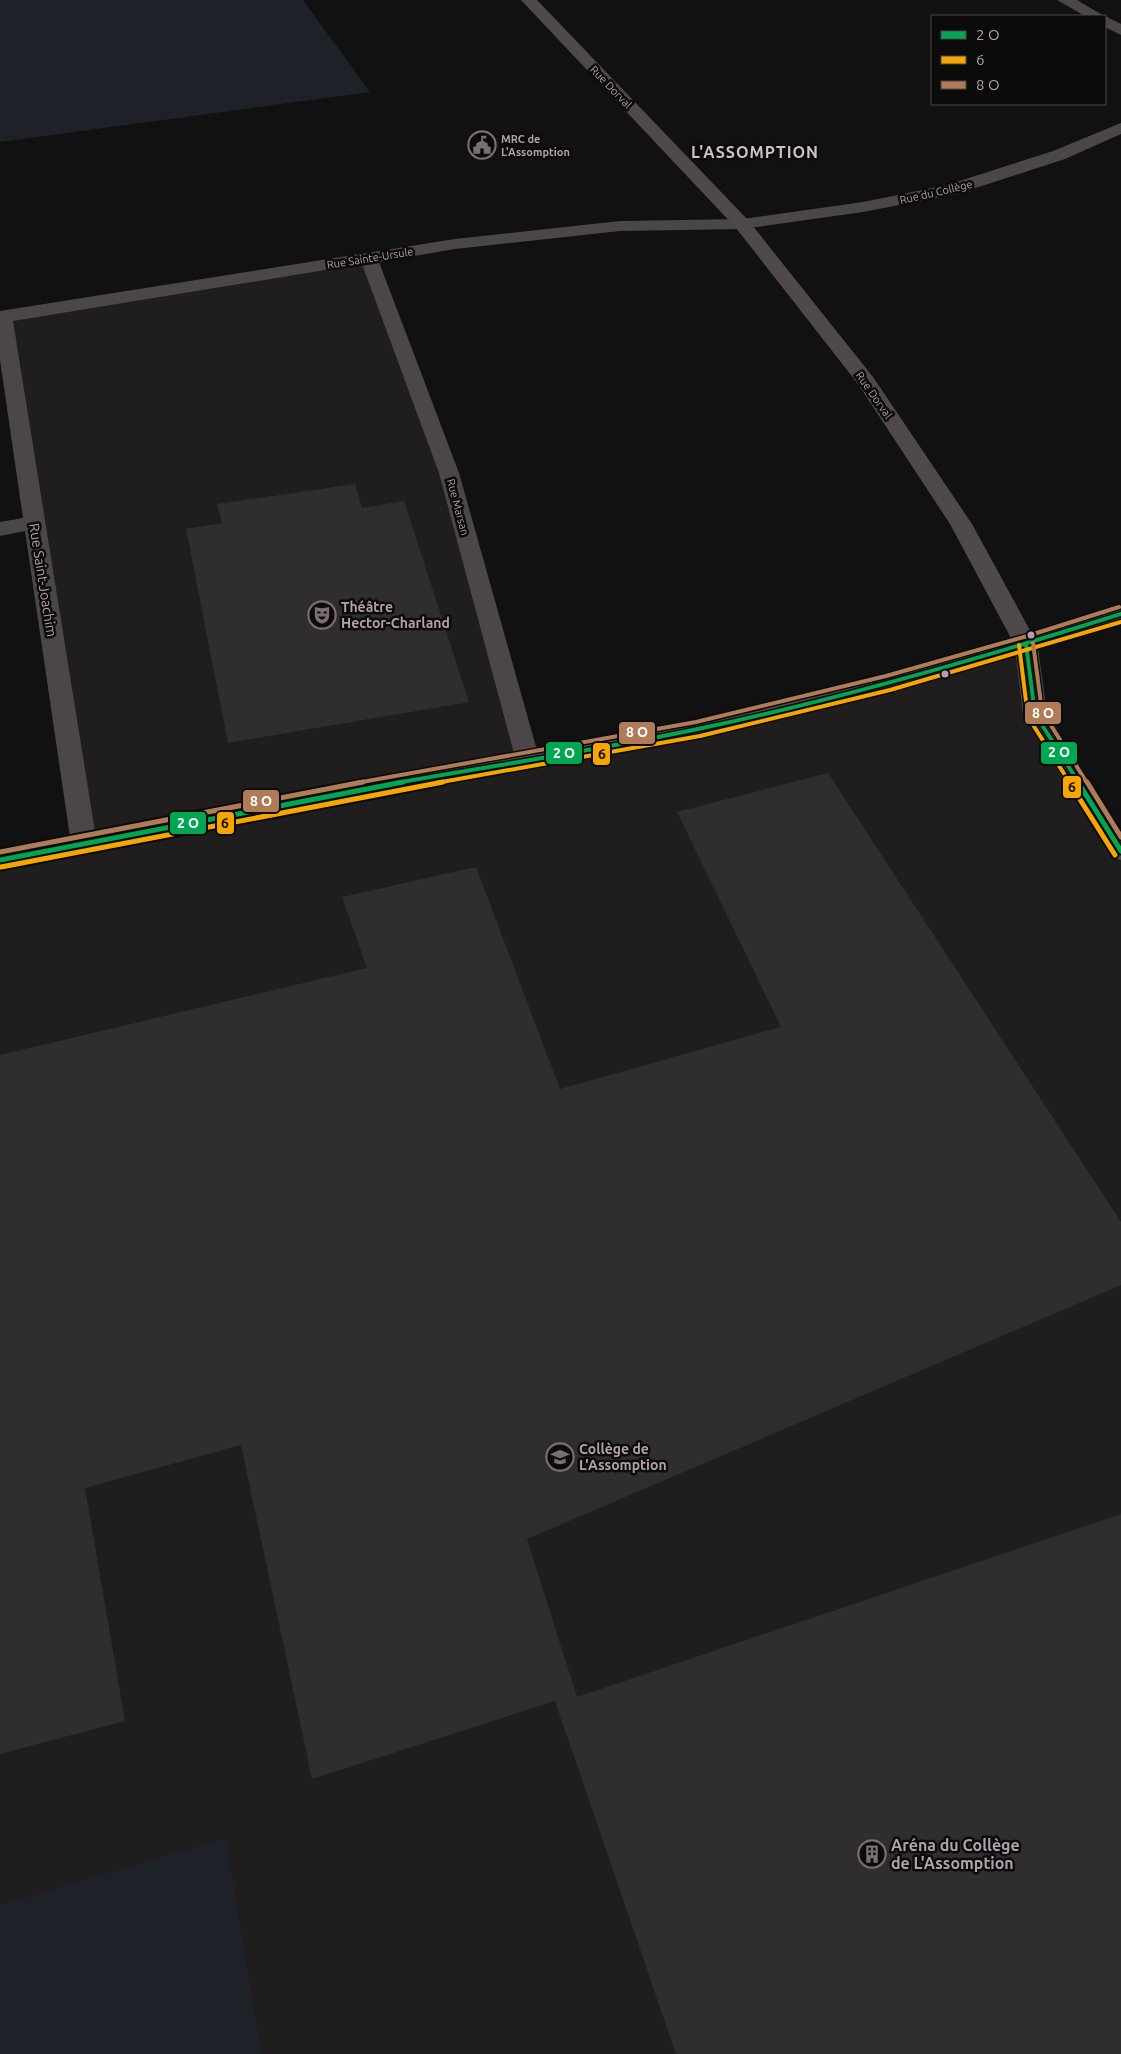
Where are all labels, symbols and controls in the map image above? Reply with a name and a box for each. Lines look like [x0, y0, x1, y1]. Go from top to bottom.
legend [931, 15, 1106, 105]
text: 2 O [976, 26, 1000, 43]
text: 6 [976, 51, 984, 68]
street label: Rue Dorval [588, 63, 634, 111]
text: 8 O [976, 76, 1000, 93]
public building icon: MRC de L'Assomption [467, 130, 497, 160]
place label: MRC de L'Assomption [501, 133, 570, 158]
district label: L'ASSOMPTION [691, 143, 819, 161]
street label: Rue du Collège [898, 178, 974, 206]
street label: Rue Sainte-Ursule [326, 245, 414, 271]
street label: Rue Dorval [854, 369, 895, 421]
street label: Rue Marsan [445, 478, 471, 536]
street label: Rue Saint-Joachim [26, 522, 60, 638]
place label: Théâtre Hector-Charland [341, 599, 450, 631]
theatre icon: Théâtre Hector-Charland [307, 600, 337, 630]
unlabelled marker [1026, 630, 1036, 640]
unlabelled marker [940, 669, 950, 679]
line badge: 8 O [1024, 701, 1062, 725]
text: 8 O [1032, 705, 1054, 721]
line badge: 8 O [618, 721, 656, 745]
text: 8 O [626, 724, 648, 740]
line badge: 2 O [545, 741, 583, 765]
line badge: 2 O [1040, 741, 1078, 765]
line badge: 6 [592, 742, 611, 766]
text: 2 O [1048, 744, 1070, 760]
text: 2 O [553, 745, 575, 761]
text: 6 [598, 746, 606, 762]
line badge: 6 [1062, 775, 1082, 799]
text: 6 [1068, 779, 1076, 795]
line badge: 8 O [242, 789, 280, 813]
text: 8 O [250, 793, 272, 809]
line badge: 2 O [169, 811, 207, 835]
line badge: 6 [216, 811, 235, 835]
text: 2 O [177, 815, 199, 831]
text: 6 [221, 815, 229, 831]
place label: Collège de L'Assomption [579, 1441, 667, 1473]
school or university icon: Collège de L'Assomption [545, 1442, 575, 1472]
place label: Aréna du Collège de L'Assomption [891, 1836, 1020, 1872]
building icon: Aréna du Collège de L'Assomption [857, 1839, 887, 1869]

